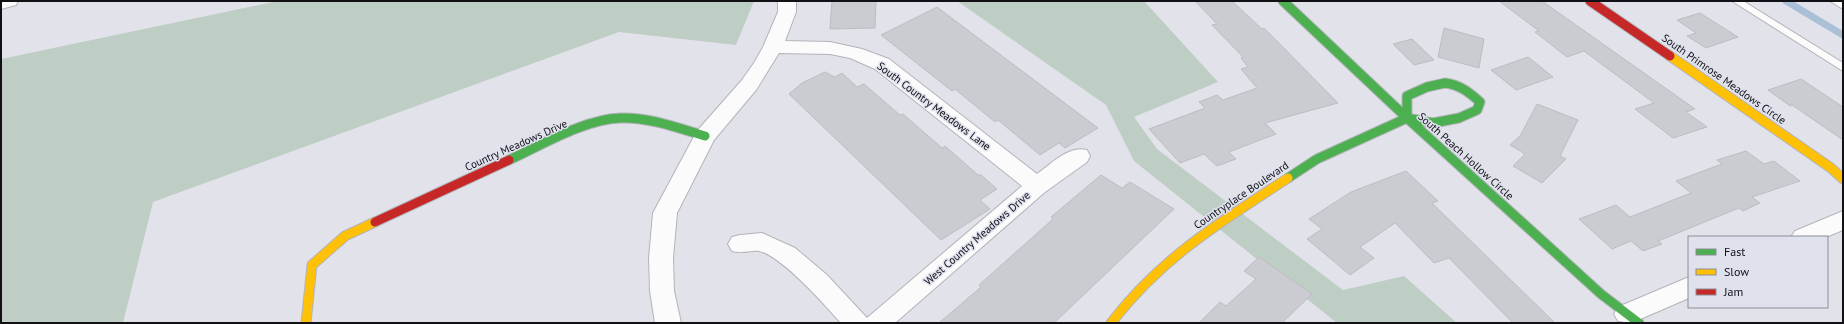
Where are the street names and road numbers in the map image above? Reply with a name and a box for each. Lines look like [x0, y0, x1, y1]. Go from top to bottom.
street label: South Primrose Meadows Circle [1659, 31, 1789, 128]
street label: South Country Meadows Lane [874, 59, 994, 154]
street label: South Peach Hollow Circle [1415, 109, 1517, 203]
street label: Country Meadows Drive [463, 116, 570, 174]
street label: Countryplace Boulevard [1191, 158, 1291, 232]
street label: West Country Meadows Drive [921, 188, 1033, 288]

